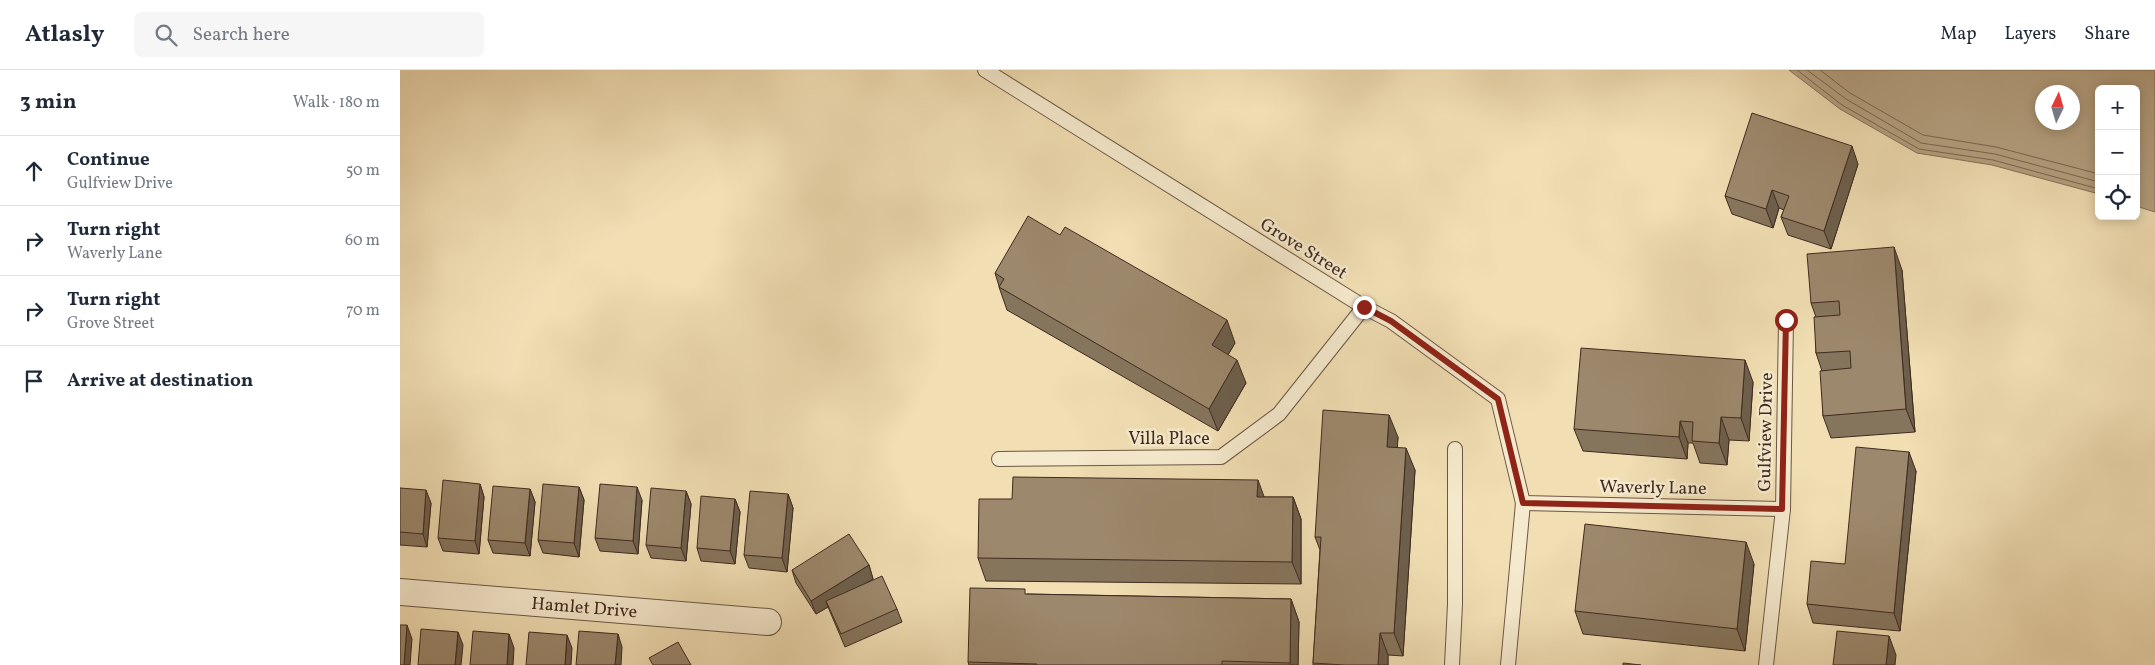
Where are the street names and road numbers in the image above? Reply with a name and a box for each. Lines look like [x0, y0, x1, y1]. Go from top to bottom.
street label: Grove Street [1255, 213, 1352, 286]
street label: Gulfview Drive [1753, 372, 1780, 492]
street label: Villa Place [1128, 427, 1210, 452]
street label: Waverly Lane [1599, 475, 1707, 502]
street label: Hamlet Drive [530, 592, 638, 625]

